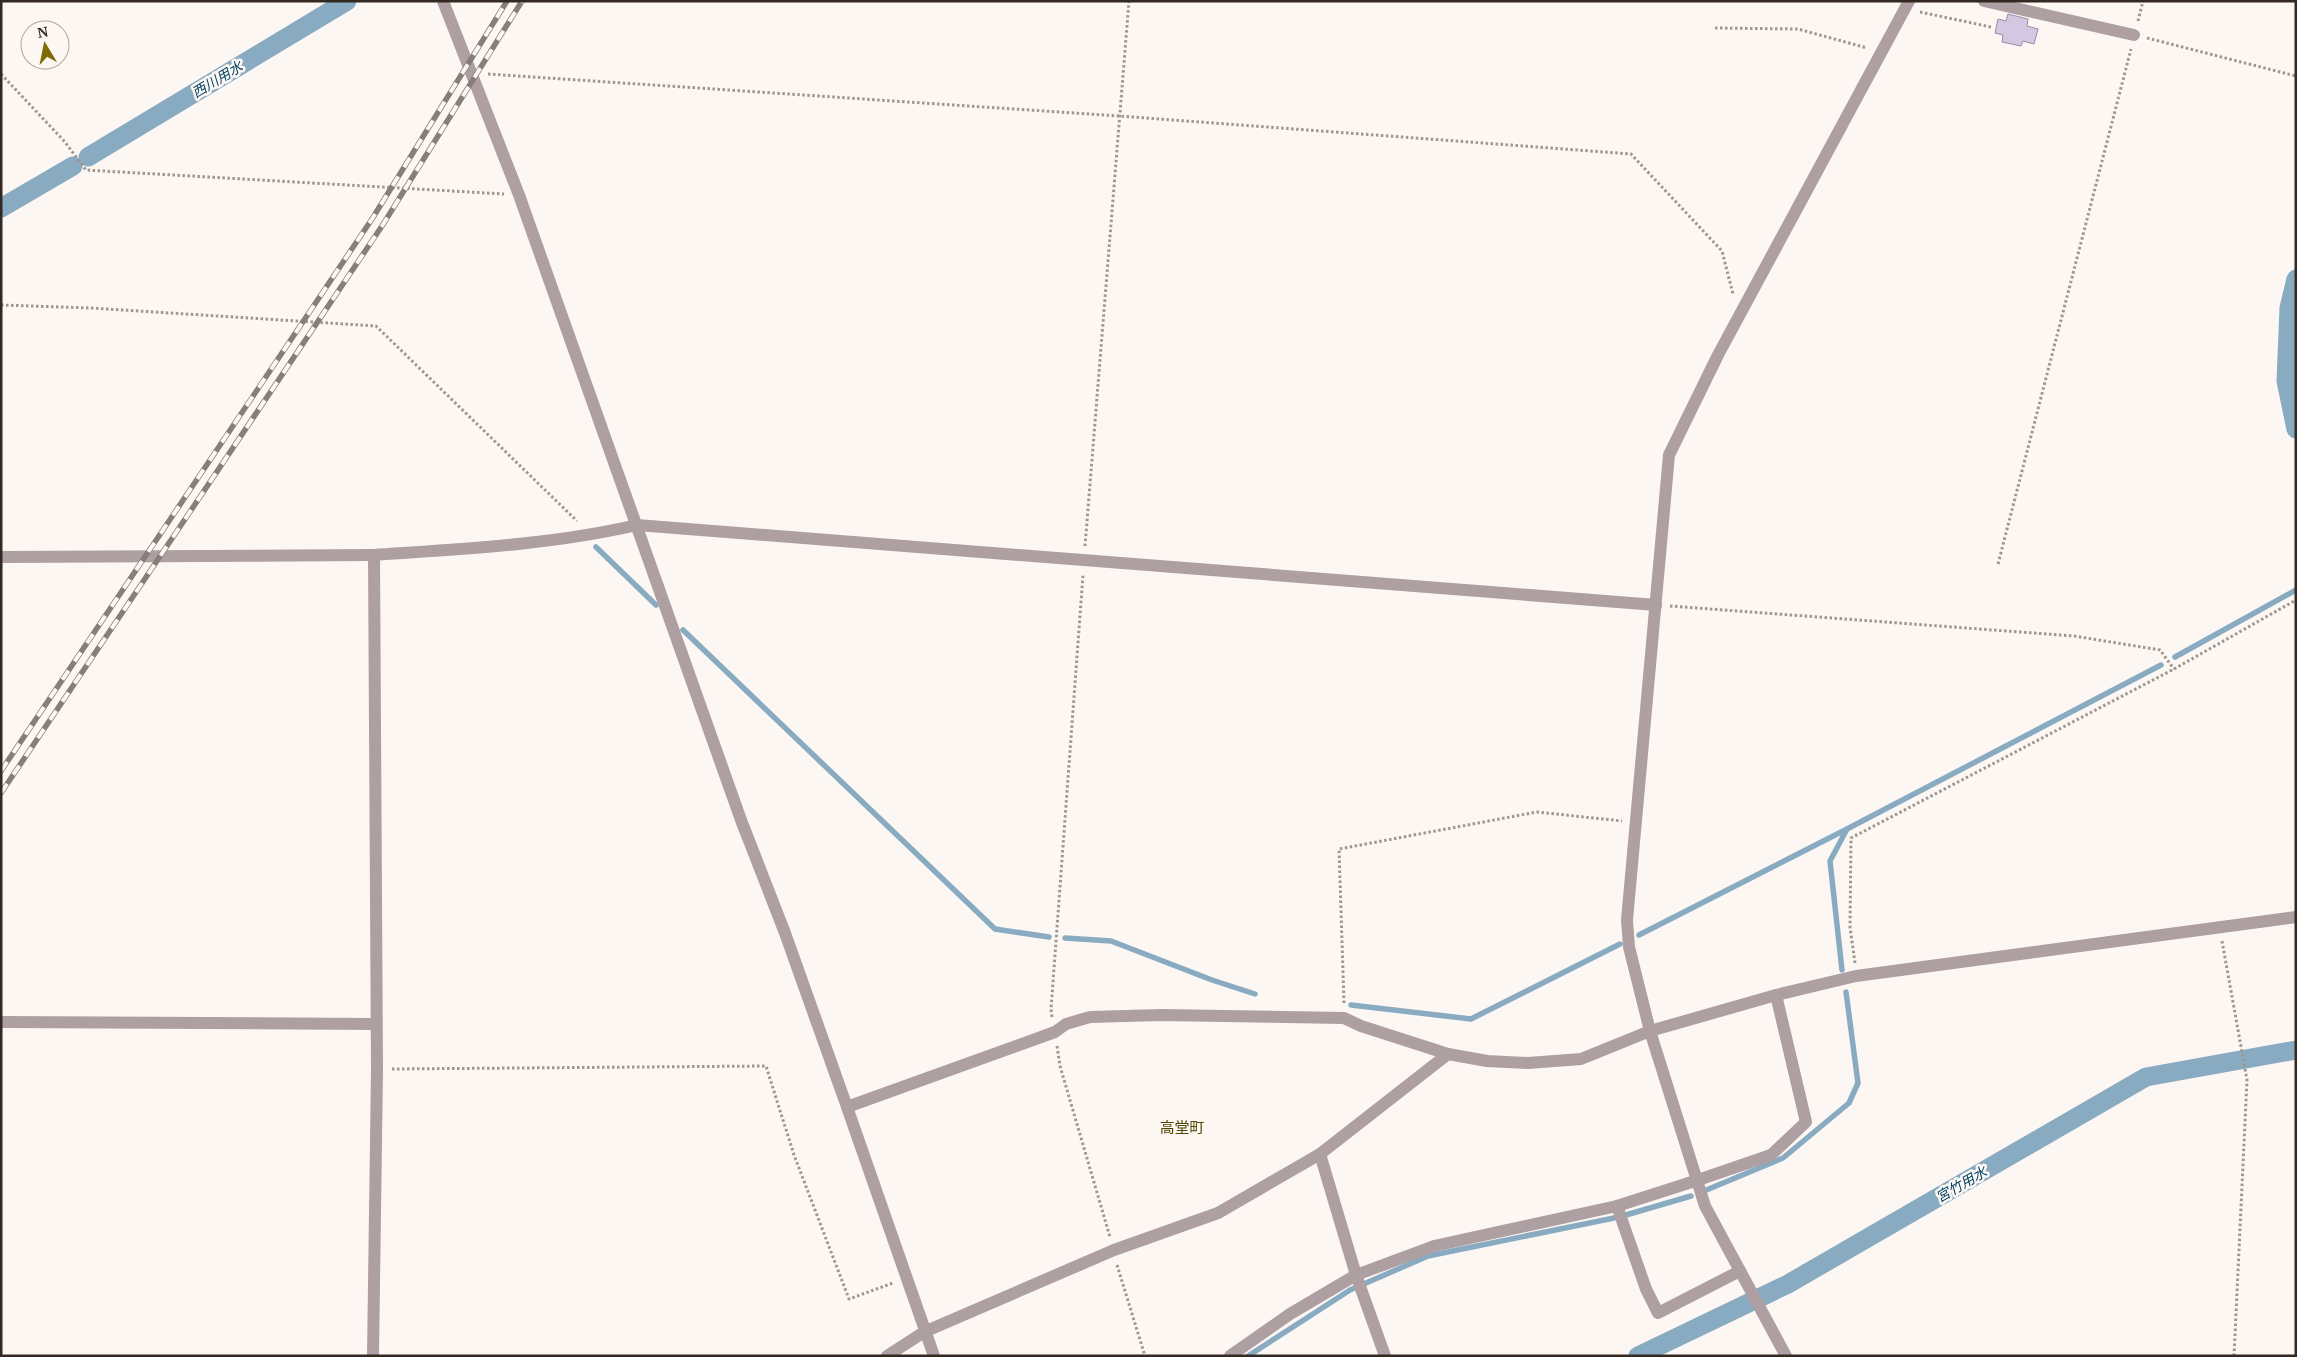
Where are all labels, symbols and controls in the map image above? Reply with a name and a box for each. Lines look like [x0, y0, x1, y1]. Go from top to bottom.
north arrow [20, 20, 70, 70]
text: N [36, 21, 50, 42]
water label: 西川用水 [188, 55, 248, 102]
district label: 高堂町 [1159, 1117, 1205, 1137]
water label: 宮竹用水 [1932, 1161, 1992, 1206]

